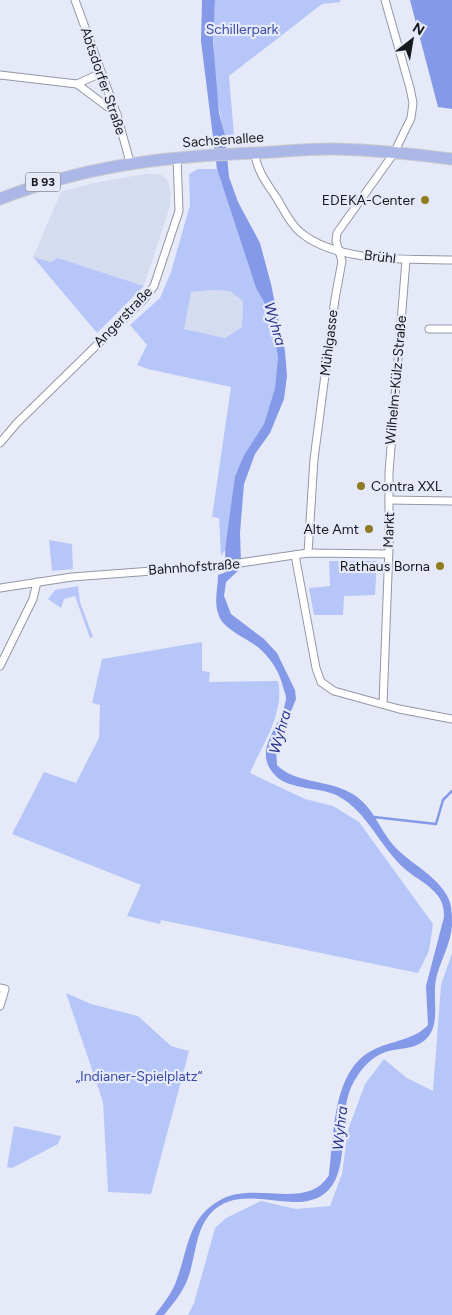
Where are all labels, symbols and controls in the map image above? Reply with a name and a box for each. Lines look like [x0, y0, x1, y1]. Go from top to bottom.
north arrow [387, 15, 437, 65]
text: N [409, 19, 427, 39]
park label: Schillerpark [206, 21, 279, 38]
street label: Abtsdorfer Straße [77, 25, 130, 137]
street label: Sachsenallee [182, 129, 265, 151]
road number: B 93 [26, 172, 60, 192]
place label: EDEKA-Center [322, 192, 415, 209]
marker: EDEKA-Center [419, 194, 431, 206]
street label: Brühl [363, 247, 397, 267]
street label: Angerstraße [90, 283, 156, 351]
water label: Wyhra [260, 300, 290, 348]
street label: Mühlgasse [317, 309, 342, 377]
street label: Wilhelm-Külz-Straße [382, 314, 410, 445]
place label: Contra XXL [371, 478, 443, 495]
marker: Contra XXL [355, 480, 367, 492]
street label: Markt [380, 512, 398, 548]
place label: Alte Amt [303, 521, 359, 538]
marker: Alte Amt [363, 523, 375, 535]
street label: Bahnhofstraße [148, 555, 241, 579]
place label: Rathaus Borna [340, 558, 430, 575]
marker: Rathaus Borna [434, 560, 446, 572]
water label: Wyhra [265, 708, 295, 756]
park label: „Indianer-Spielplatz“ [76, 1068, 203, 1085]
water label: Wyhra [329, 1105, 351, 1151]

